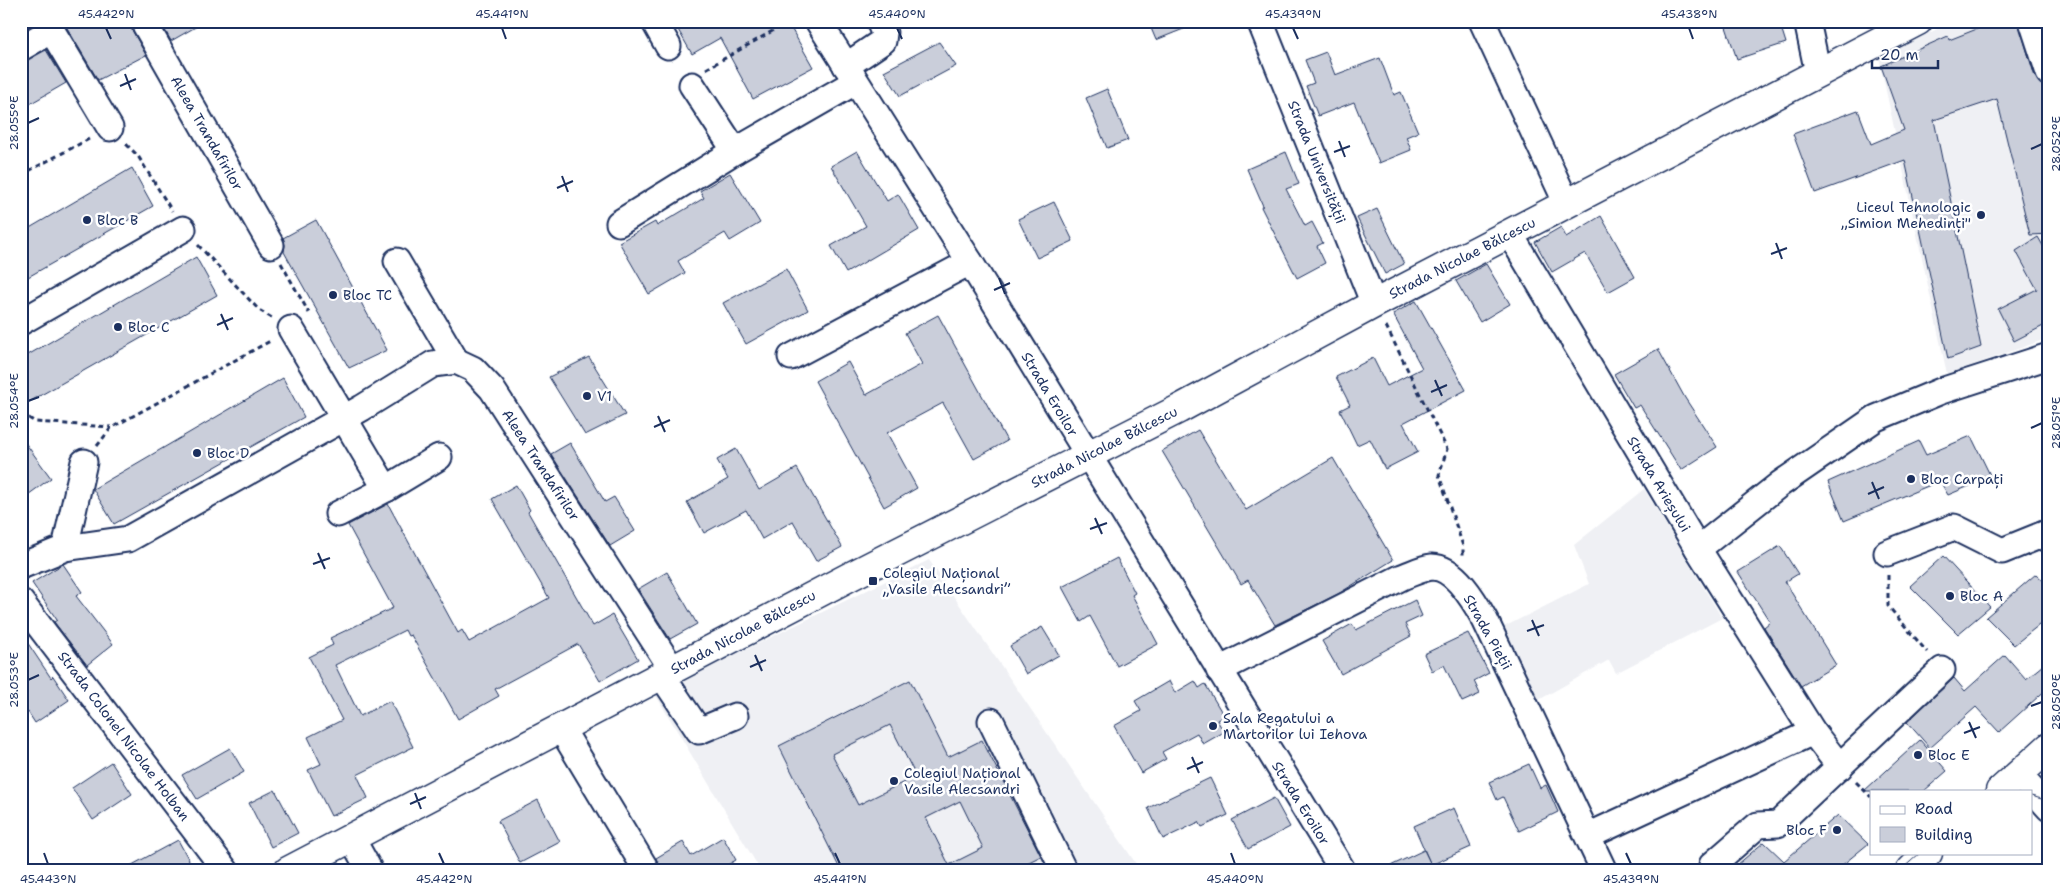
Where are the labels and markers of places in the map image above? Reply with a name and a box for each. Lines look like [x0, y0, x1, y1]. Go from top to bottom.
place label: Liceul Tehnologic ,,Simion Mehedinți" [1841, 198, 1971, 233]
marker: Liceul Tehnologic ,,Simion Mehedinți" [1975, 209, 1987, 221]
place label: Bloc B [97, 211, 138, 229]
marker: Bloc B [81, 214, 93, 226]
place label: Bloc TC [343, 286, 392, 304]
marker: Bloc TC [327, 289, 339, 301]
place label: Bloc C [128, 318, 169, 336]
marker: Bloc C [112, 321, 124, 333]
place label: V1 [597, 387, 612, 405]
marker: V1 [581, 390, 593, 402]
place label: Bloc D [207, 444, 249, 462]
marker: Bloc D [191, 447, 203, 459]
place label: Bloc Carpați [1921, 470, 2003, 489]
marker: Bloc Carpați [1905, 473, 1917, 485]
place label: Colegiul Național „Vasile Alecsandri” [882, 564, 1010, 598]
marker: Colegiul Național „Vasile Alecsandri” [867, 575, 879, 587]
place label: Bloc A [1960, 587, 2003, 605]
marker: Bloc A [1944, 590, 1956, 602]
place label: Sala Regatului a Martorilor lui Iehova [1223, 709, 1368, 743]
marker: Sala Regatului a Martorilor lui Iehova [1207, 720, 1219, 732]
place label: Bloc E [1928, 746, 1970, 764]
marker: Bloc E [1912, 749, 1924, 761]
place label: Colegiul Național Vasile Alecsandri [904, 764, 1021, 798]
marker: Colegiul Național Vasile Alecsandri [888, 775, 900, 787]
place label: Bloc F [1786, 821, 1827, 839]
marker: Bloc F [1831, 824, 1843, 836]

